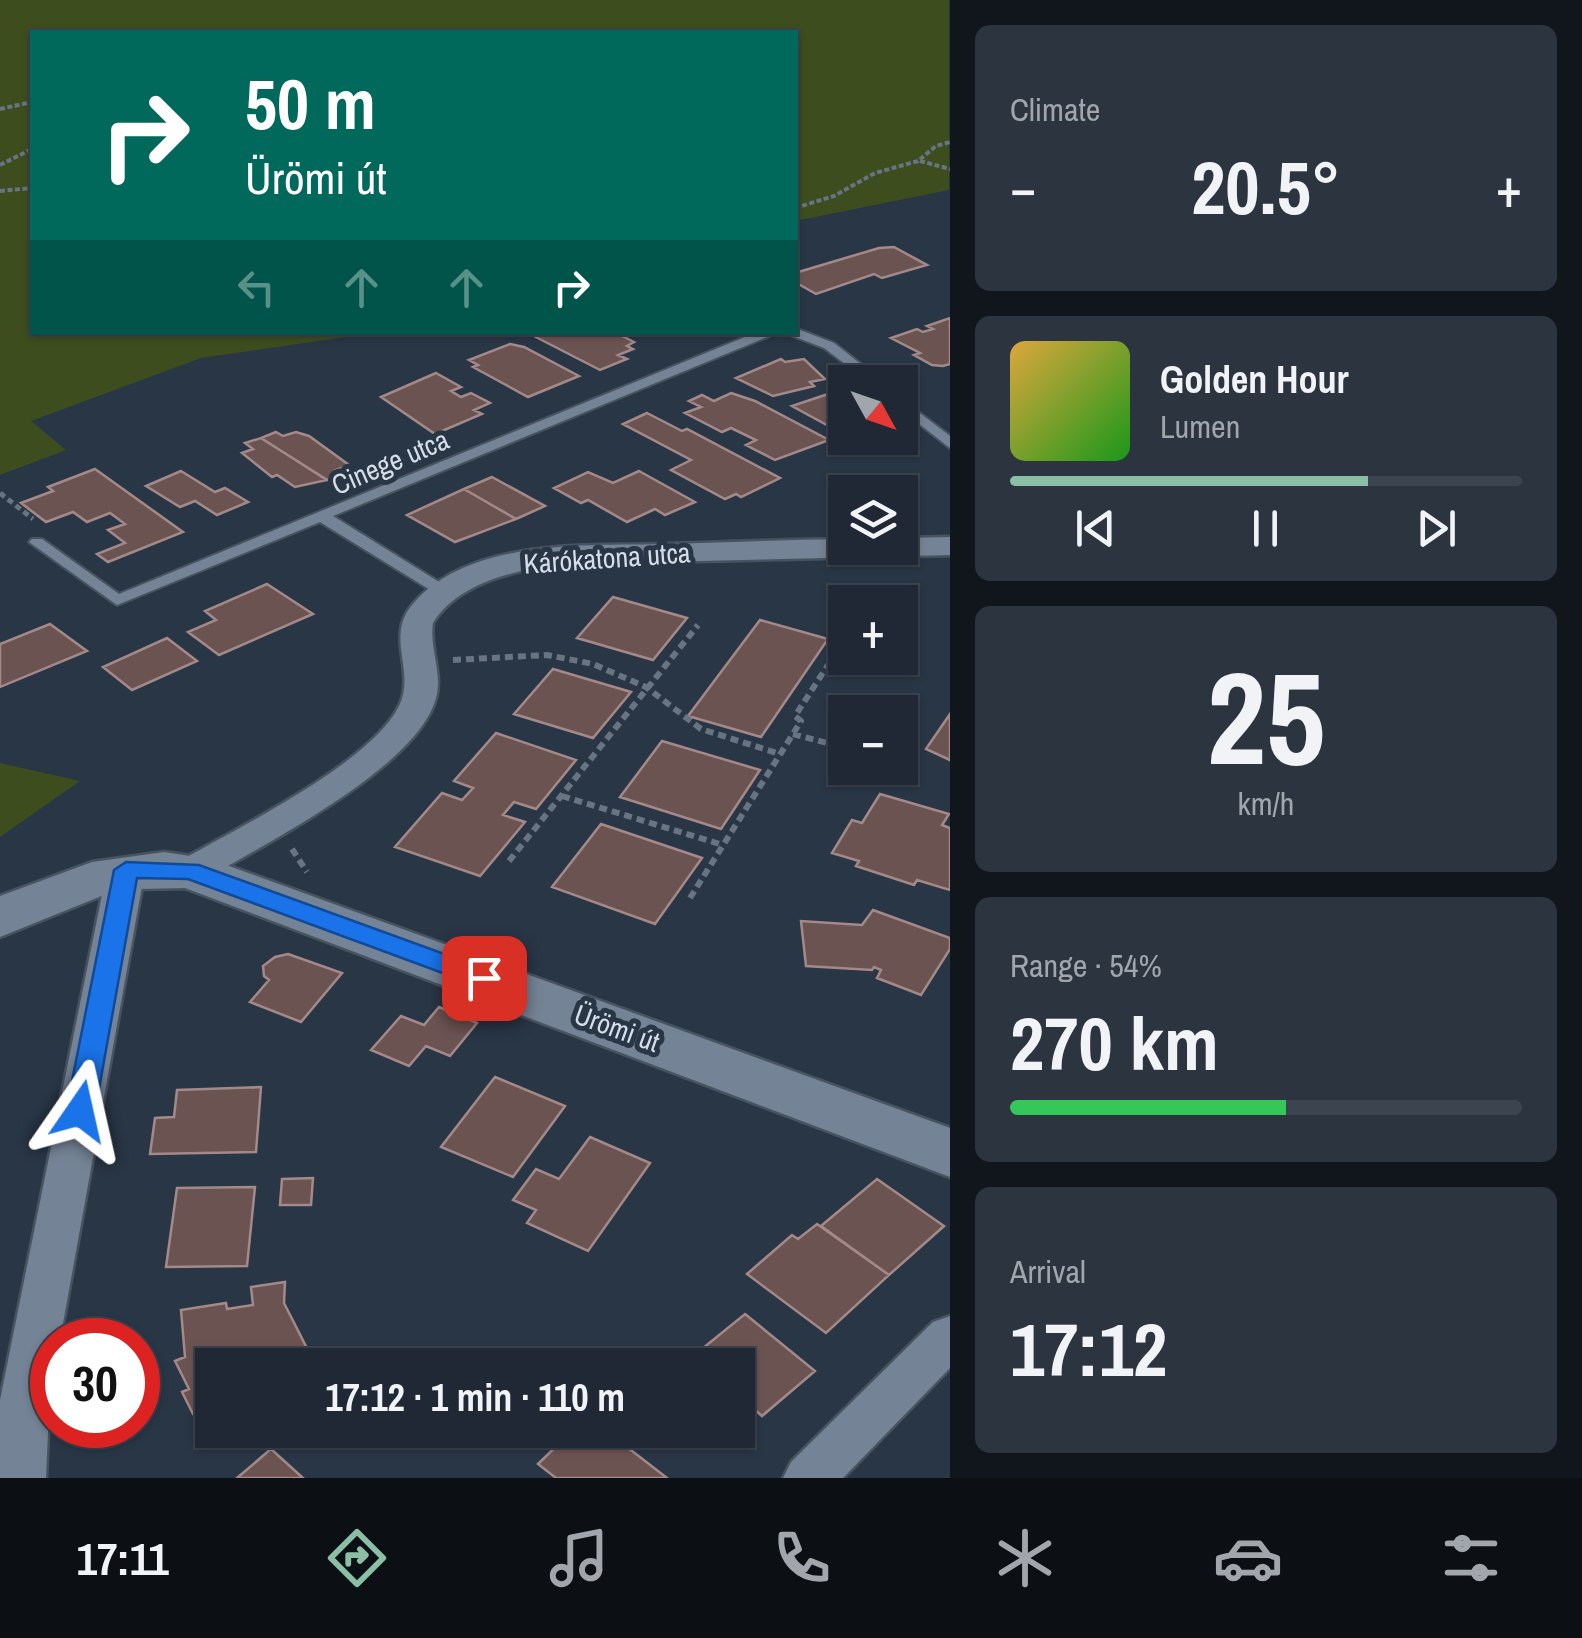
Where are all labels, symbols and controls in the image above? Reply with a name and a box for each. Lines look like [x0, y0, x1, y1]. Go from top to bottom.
text: 50 m [245, 57, 376, 151]
icon: right [80, 70, 210, 200]
text: Climate [1010, 88, 1100, 131]
text: 20.5° [1191, 136, 1341, 237]
text: Ürömi út [245, 147, 386, 208]
text: − [1010, 150, 1036, 224]
text: + [1496, 150, 1522, 224]
icon: left [229, 260, 284, 315]
icon: ahead [334, 260, 389, 315]
icon: ahead [439, 260, 494, 315]
icon: right [544, 260, 599, 315]
text: Golden Hour [1160, 354, 1349, 405]
north arrow [828, 365, 918, 455]
map controls [828, 365, 918, 785]
text: Lumen [1160, 405, 1240, 448]
street label: Cinege utca [326, 420, 455, 504]
button: layers [828, 475, 918, 565]
icon: previous [1068, 501, 1123, 556]
icon: pause [1238, 501, 1293, 556]
icon: next [1409, 501, 1464, 556]
street label: Kárókatona utca [522, 533, 692, 583]
button: + [828, 585, 918, 675]
text: 25 [1207, 629, 1325, 805]
button: − [828, 695, 918, 785]
text: km/h [1238, 782, 1294, 825]
pin [442, 936, 527, 1021]
text: Range · 54% [1010, 944, 1162, 987]
icon: arrive [457, 951, 512, 1006]
text: 270 km [1010, 992, 1219, 1093]
street label: Ürömi út [569, 995, 665, 1061]
position arrow [28, 1059, 132, 1163]
text: Arrival [1010, 1250, 1086, 1293]
text: 17:12 [1010, 1298, 1167, 1399]
speed limit sign: 30 [30, 1318, 160, 1448]
text: 17:12 · 1 min · 110 m [325, 1372, 625, 1423]
icon: directions [322, 1523, 392, 1593]
icon: music [544, 1523, 614, 1593]
icon: phone [767, 1523, 837, 1593]
icon: climate [990, 1523, 1060, 1593]
icon: car [1213, 1523, 1283, 1593]
icon: filters [1436, 1523, 1506, 1593]
text: 17:11 [76, 1528, 169, 1589]

